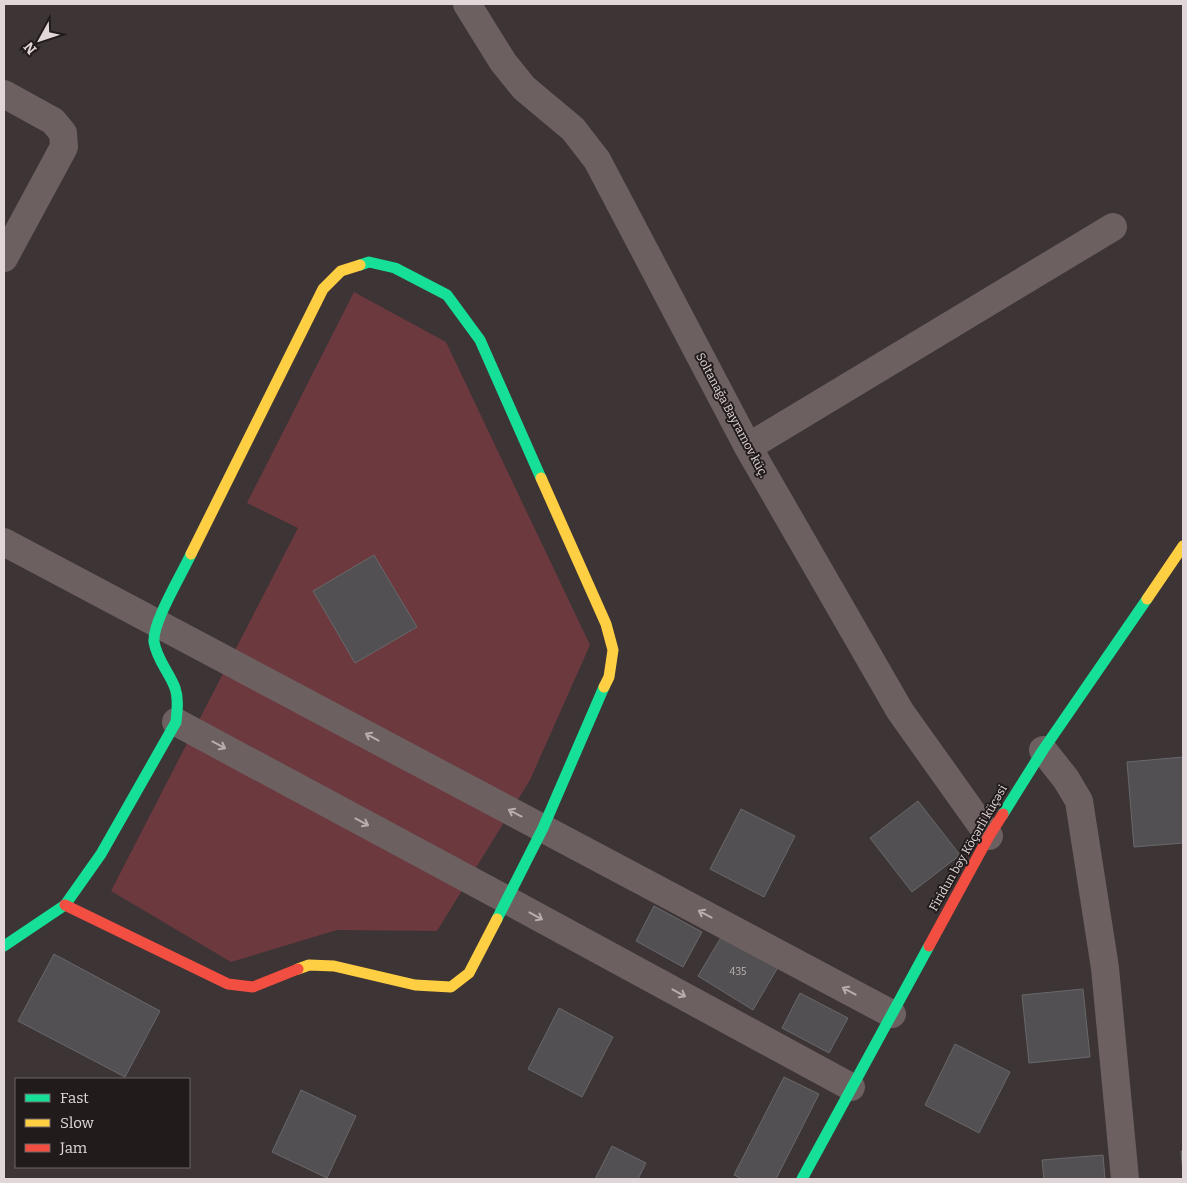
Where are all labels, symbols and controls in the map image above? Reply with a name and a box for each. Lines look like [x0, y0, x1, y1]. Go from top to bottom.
north arrow [15, 15, 65, 65]
text: N [20, 38, 40, 58]
street label: Soltanağa Bayramov küç. [693, 350, 771, 480]
one-way arrow [365, 732, 380, 742]
one-way arrow [211, 740, 226, 750]
street label: Firidun bəy Köçərli küçəsi [926, 782, 1010, 914]
one-way arrow [508, 808, 523, 818]
one-way arrow [354, 818, 369, 827]
one-way arrow [698, 909, 713, 919]
one-way arrow [528, 911, 543, 921]
house number: 435 [730, 966, 746, 978]
one-way arrow [842, 985, 857, 995]
one-way arrow [671, 988, 686, 998]
legend [15, 1078, 190, 1168]
text: Fast [60, 1089, 89, 1107]
text: Slow [60, 1114, 95, 1132]
text: Jam [59, 1139, 88, 1157]

